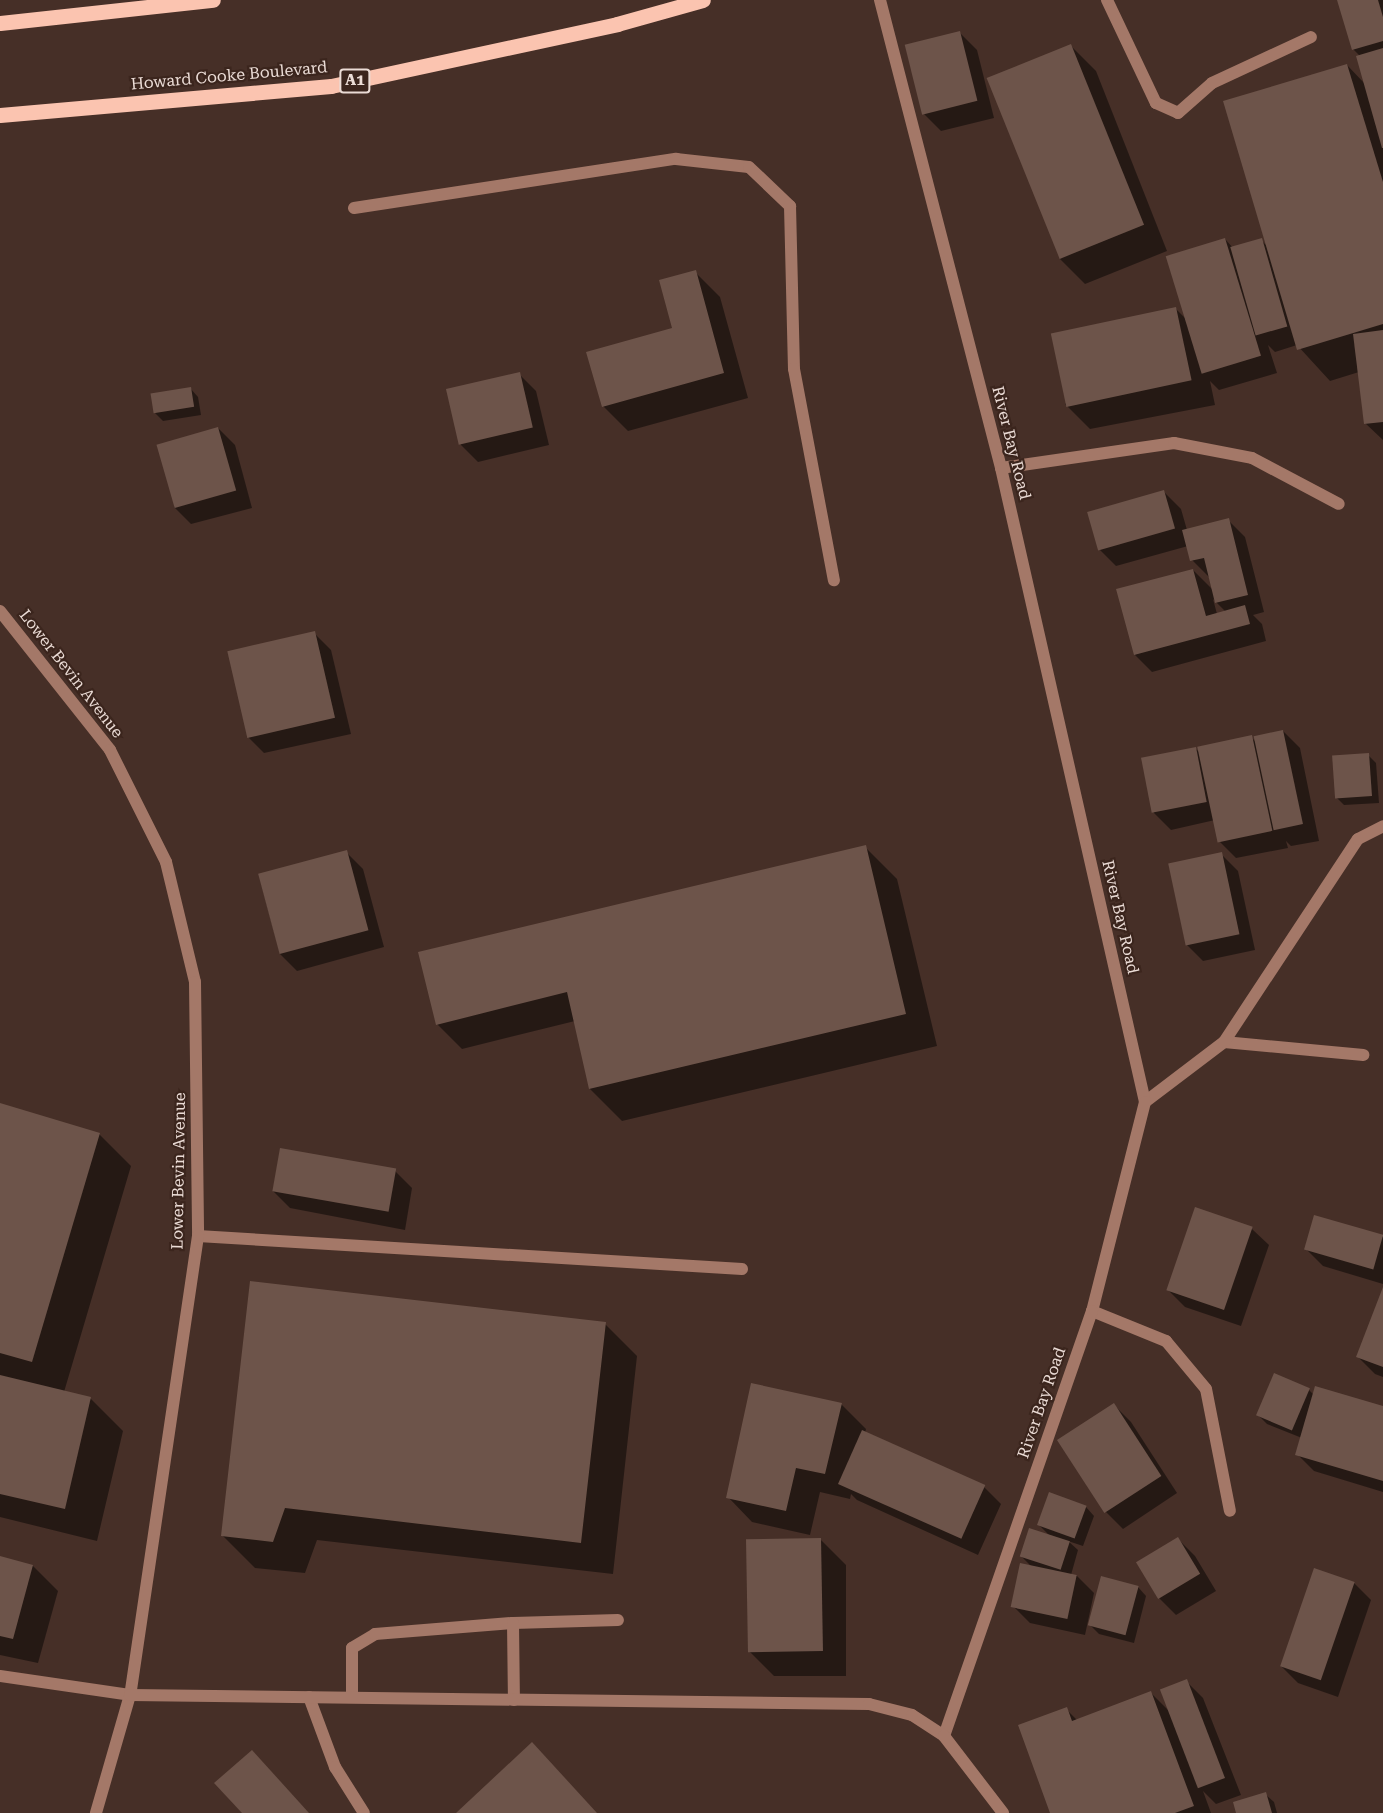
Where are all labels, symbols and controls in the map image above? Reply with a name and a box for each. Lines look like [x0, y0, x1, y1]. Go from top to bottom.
street label: Howard Cooke Boulevard [130, 58, 328, 94]
road number: A1 [338, 69, 372, 93]
street label: River Bay Road [988, 384, 1034, 502]
street label: Lower Bevin Avenue [15, 606, 127, 742]
street label: River Bay Road [1098, 858, 1142, 976]
street label: Lower Bevin Avenue [168, 1092, 190, 1250]
street label: River Bay Road [1014, 1345, 1070, 1461]

